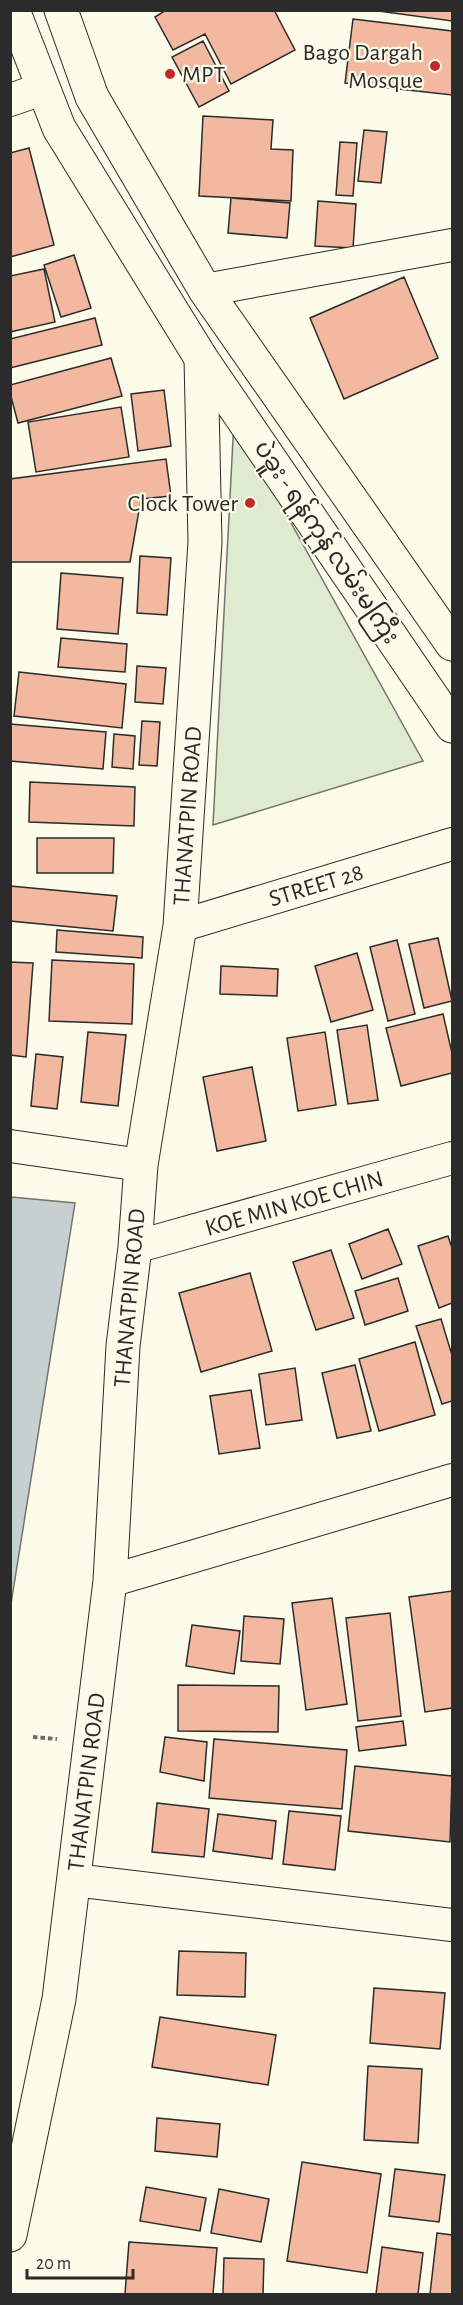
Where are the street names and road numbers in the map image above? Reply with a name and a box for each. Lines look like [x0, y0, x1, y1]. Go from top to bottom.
street label: ပဲခူး - ရန်ကုန် လမ်းမကြီး [244, 434, 407, 652]
street label: THANATPIN ROAD [170, 726, 206, 906]
street label: STREET 28 [266, 860, 366, 912]
street label: KOE MIN KOE CHIN [202, 1167, 386, 1241]
street label: THANATPIN ROAD [110, 1208, 150, 1388]
street label: THANATPIN ROAD [64, 1692, 110, 1873]

